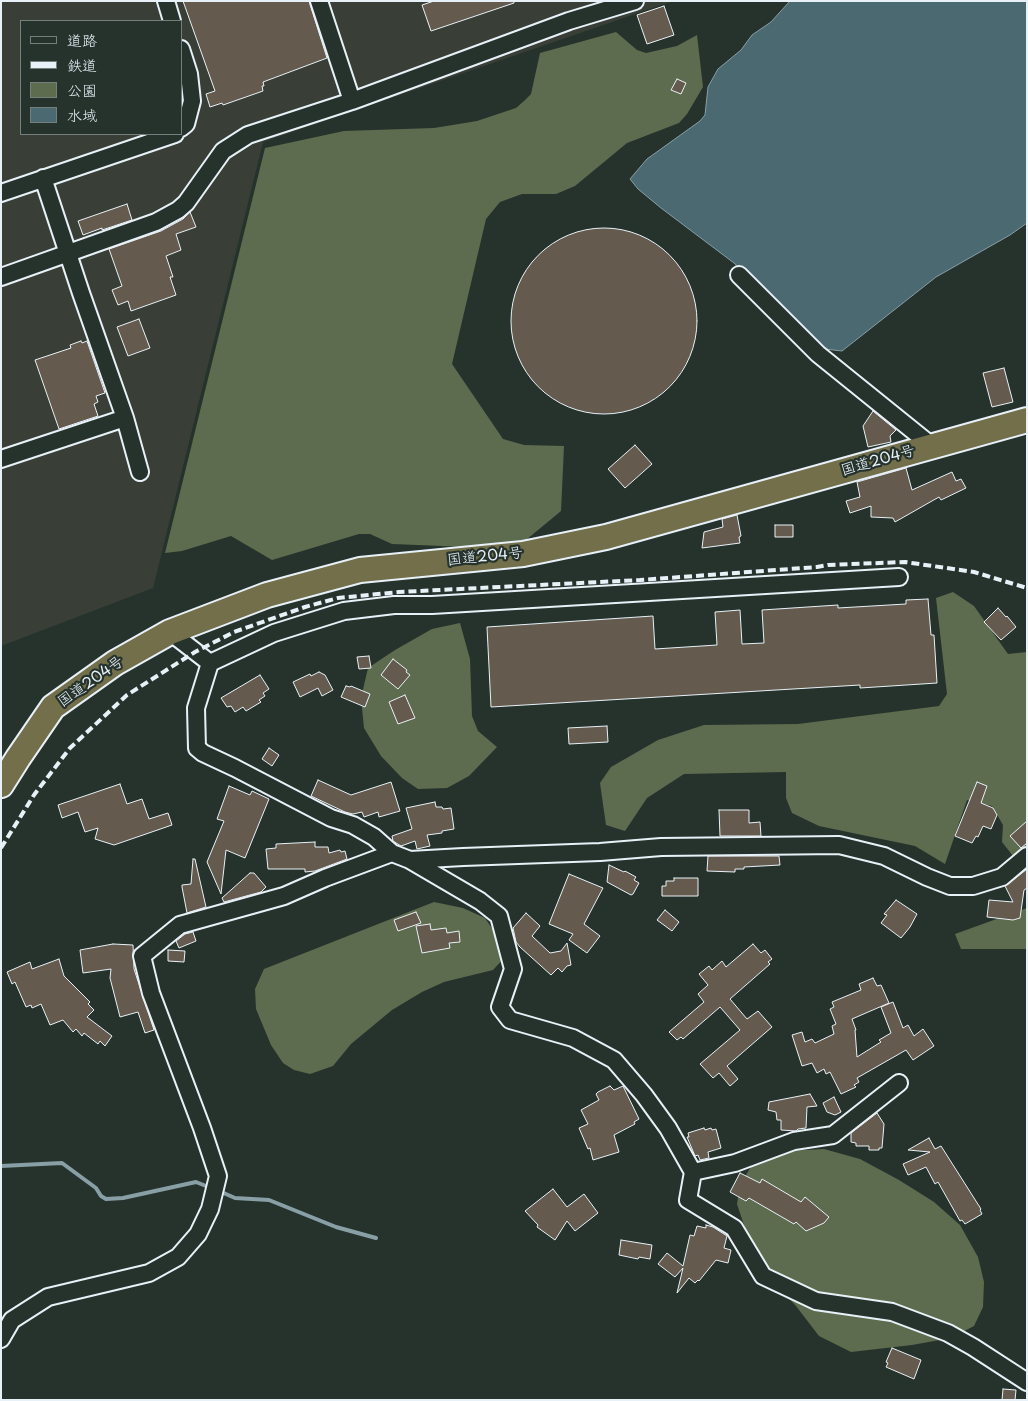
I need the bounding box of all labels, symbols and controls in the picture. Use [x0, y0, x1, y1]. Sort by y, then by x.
legend [20, 20, 182, 135]
text: 道路 [67, 28, 97, 51]
text: 鉄道 [67, 53, 97, 76]
text: 公園 [67, 78, 97, 101]
text: 水域 [67, 103, 97, 126]
street label: 国道204号 [839, 442, 917, 480]
street label: 国道204号 [446, 544, 524, 570]
street label: 国道204号 [55, 653, 127, 711]

